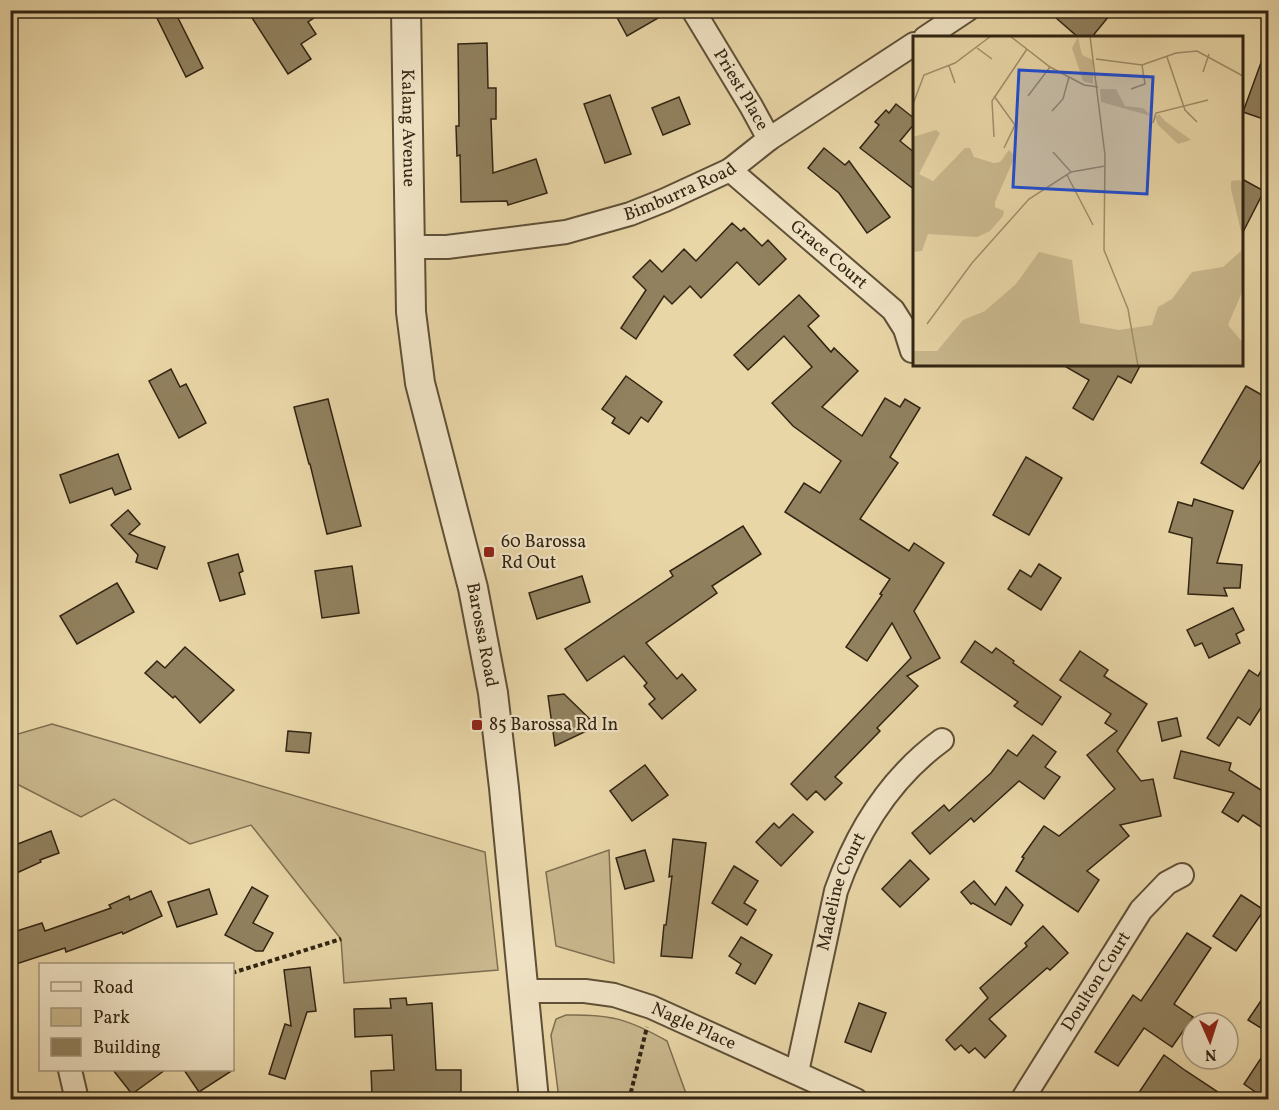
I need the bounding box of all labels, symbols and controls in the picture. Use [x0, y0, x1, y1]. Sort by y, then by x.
inset map [913, 36, 1243, 366]
street label: Priest Place [707, 44, 775, 135]
street label: Kalang Avenue [394, 69, 421, 187]
street label: Bimburra Road [621, 157, 742, 228]
street label: Grace Court [784, 214, 873, 295]
place label: 60 Barossa Rd Out [501, 530, 586, 576]
marker: 60 Barossa Rd Out [482, 545, 496, 559]
street label: Barossa Road [460, 580, 504, 689]
place label: 85 Barossa Rd In [489, 713, 619, 738]
marker: 85 Barossa Rd In [470, 718, 484, 732]
street label: Madeline Court [811, 828, 872, 953]
street label: Doulton Court [1056, 927, 1137, 1036]
legend [39, 963, 234, 1071]
text: Road [93, 976, 134, 1001]
street label: Nagle Place [647, 996, 740, 1056]
text: Park [93, 1006, 130, 1031]
north arrow [1180, 1011, 1240, 1071]
text: Building [93, 1036, 161, 1061]
text: N [1204, 1043, 1217, 1065]

